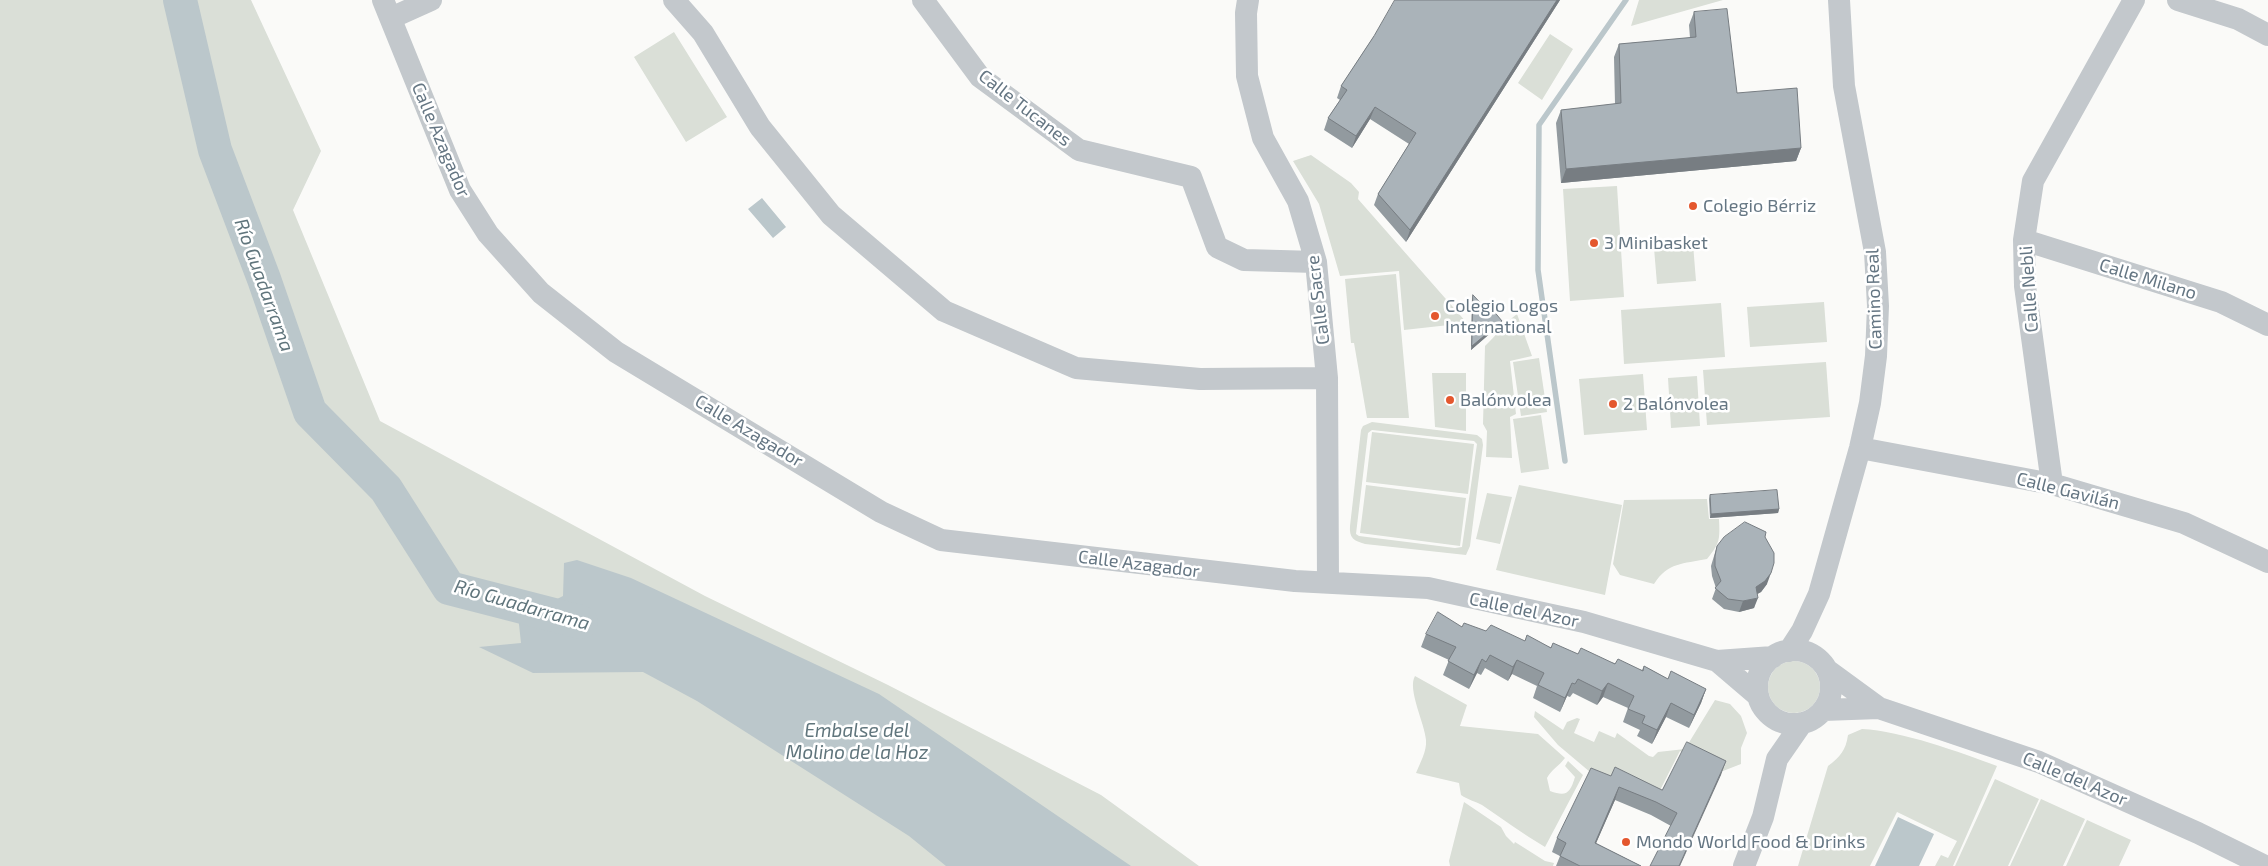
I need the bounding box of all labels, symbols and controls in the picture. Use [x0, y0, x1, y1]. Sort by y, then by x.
street label: Calle Tucanes [974, 65, 1076, 151]
street label: Calle Azagador [407, 79, 475, 201]
place label: Colegio Bérriz [1703, 195, 1816, 217]
marker: Colegio Bérriz [1687, 200, 1699, 212]
water label: Río Guadarrama [229, 215, 299, 355]
place label: 3 Minibasket [1604, 232, 1708, 254]
marker: 3 Minibasket [1588, 237, 1600, 249]
street label: Calle Nebli [2015, 245, 2043, 333]
street label: Camino Real [1861, 248, 1887, 350]
street label: Calle Sacre [1302, 254, 1334, 346]
street label: Calle Milano [2097, 254, 2199, 304]
place label: Colegio Logos International [1445, 295, 1558, 338]
marker: Colegio Logos International [1429, 310, 1441, 322]
place label: Balónvolea [1460, 389, 1552, 411]
street label: Calle Azagador [691, 390, 807, 472]
place label: 2 Balónvolea [1623, 393, 1729, 415]
marker: Balónvolea [1444, 394, 1456, 406]
marker: 2 Balónvolea [1607, 398, 1619, 410]
street label: Calle Gavilán [2014, 468, 2122, 514]
street label: Calle Azagador [1077, 546, 1201, 582]
water label: Río Guadarrama [452, 575, 592, 635]
street label: Calle del Azor [1467, 588, 1581, 632]
water label: Embalse del Molino de la Hoz [786, 720, 928, 764]
street label: Calle del Azor [2019, 747, 2131, 811]
place label: Mondo World Food & Drinks [1636, 831, 1865, 853]
marker: Mondo World Food & Drinks [1620, 836, 1632, 848]

